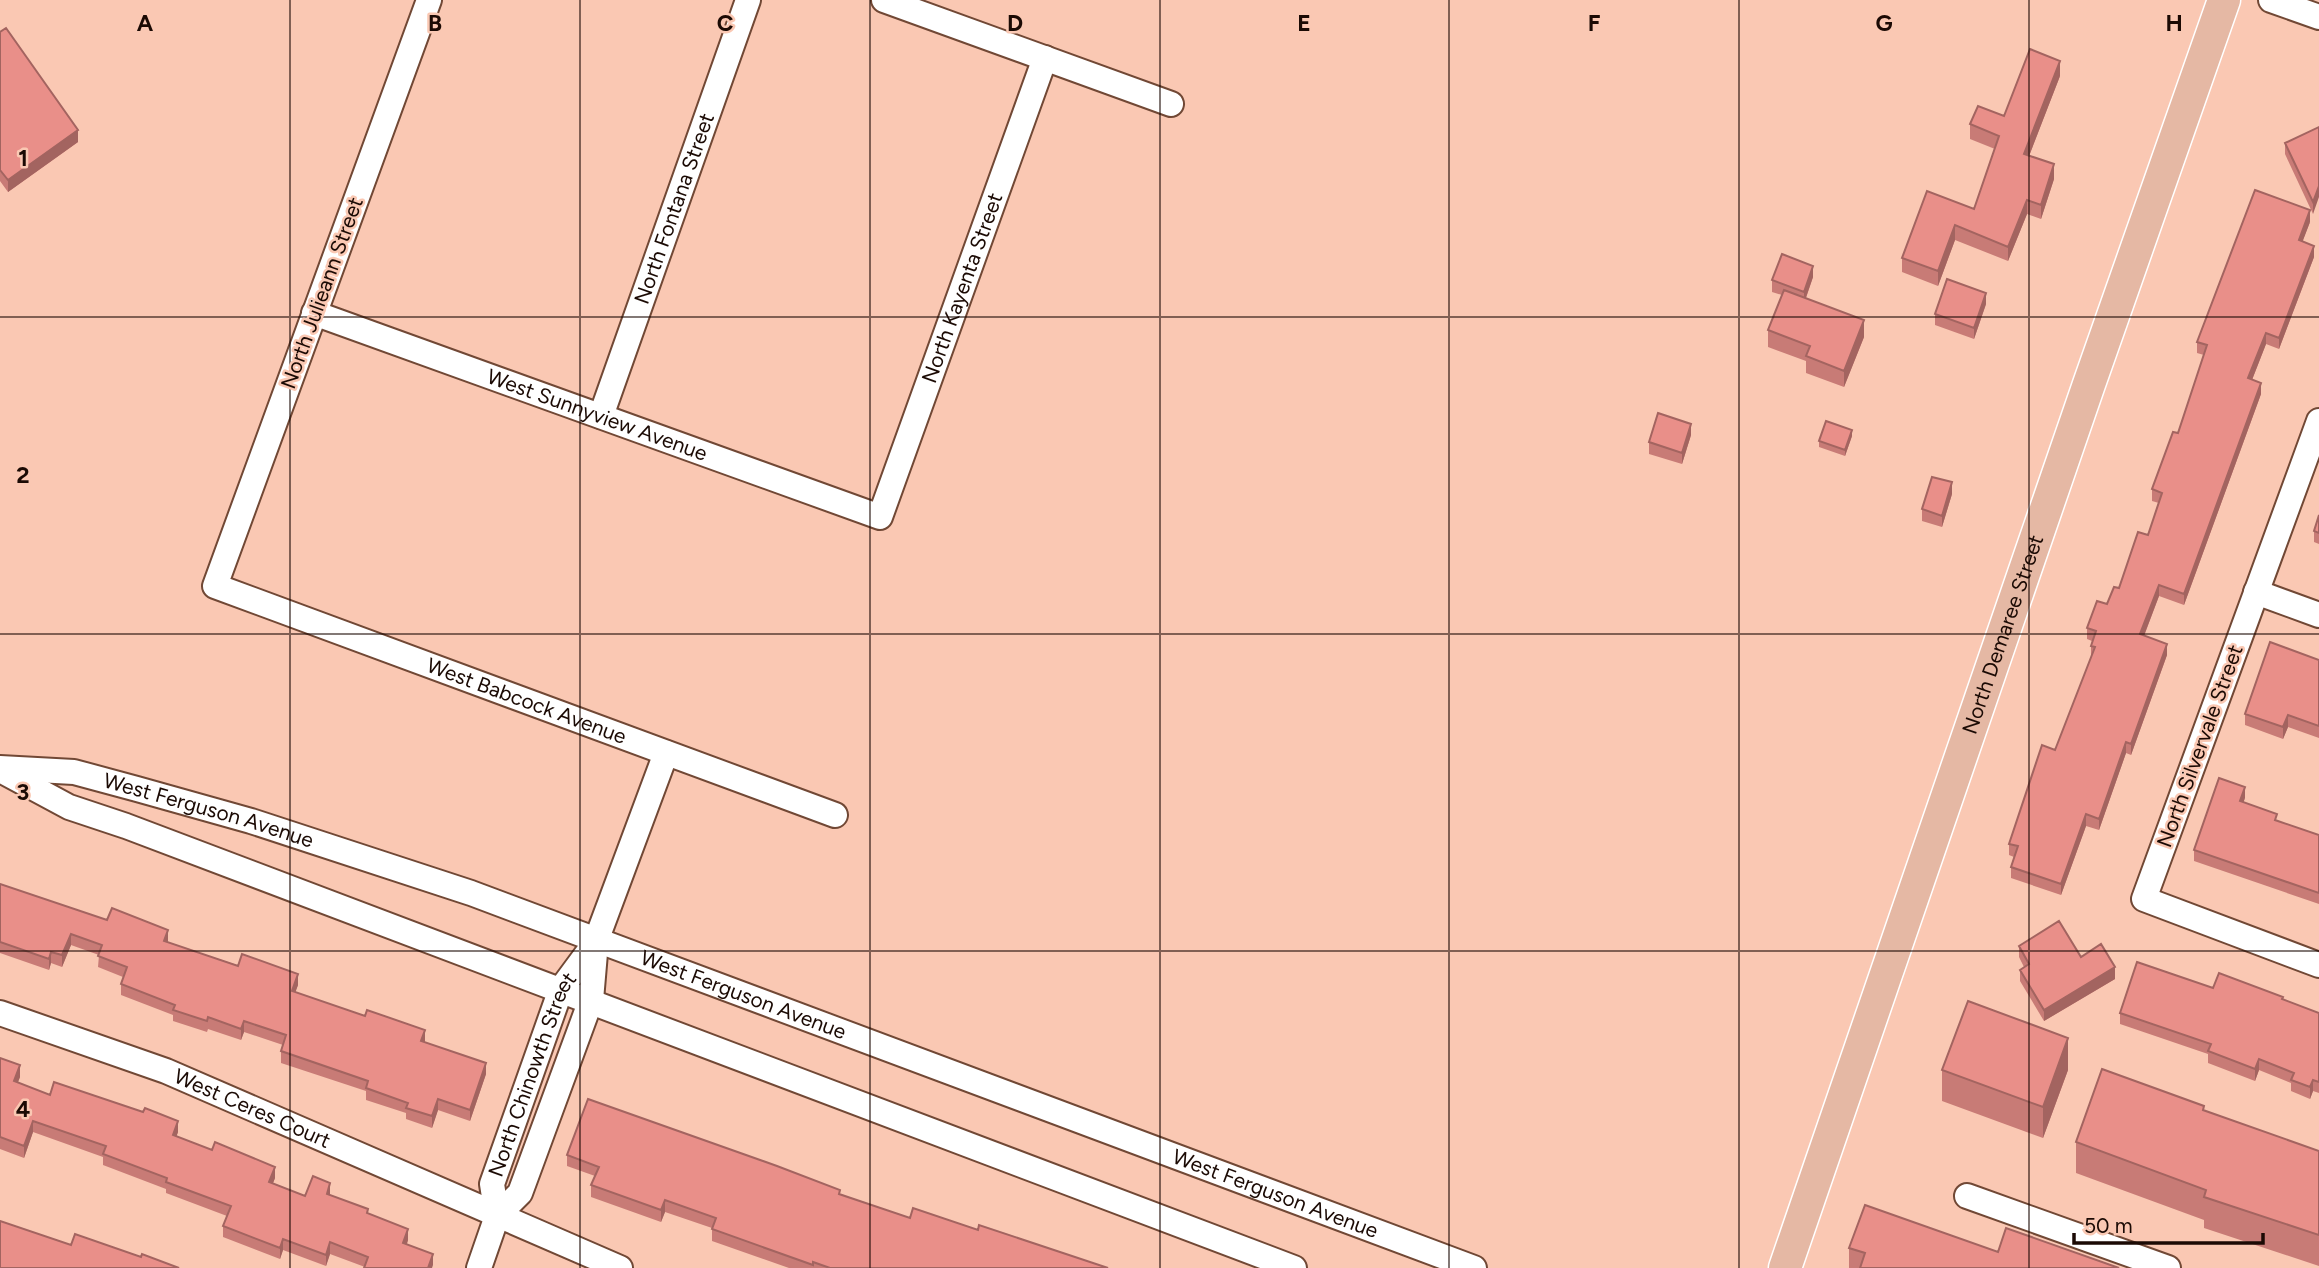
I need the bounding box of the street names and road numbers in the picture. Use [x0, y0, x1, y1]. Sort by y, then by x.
street label: North Fontana Street [629, 110, 719, 307]
street label: North Kayenta Street [916, 189, 1008, 386]
street label: North Julieann Street [275, 194, 368, 392]
street label: West Sunnyview Avenue [484, 363, 711, 466]
street label: North Demaree Street [1957, 531, 2048, 737]
street label: North Silvervale Street [2151, 641, 2248, 850]
street label: West Babcock Avenue [423, 652, 630, 749]
street label: West Ferguson Avenue [101, 768, 317, 853]
street label: West Ferguson Avenue [637, 945, 850, 1044]
street label: North Chinowth Street [483, 967, 581, 1180]
street label: West Ceres Court [171, 1063, 335, 1153]
street label: West Ferguson Avenue [1169, 1143, 1382, 1243]

